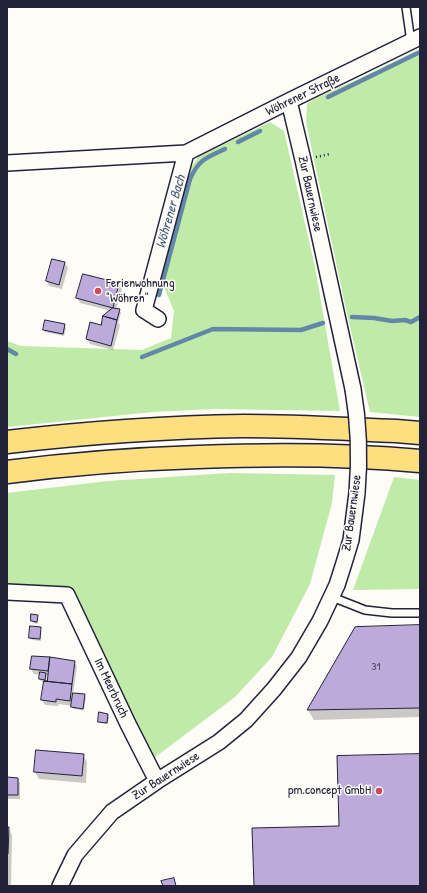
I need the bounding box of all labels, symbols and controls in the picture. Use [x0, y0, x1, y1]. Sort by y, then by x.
street label: Wöhrener Straße [263, 70, 343, 120]
street label: Zur Bauernwiese [294, 155, 326, 233]
water label: Wöhrener Bach [153, 173, 189, 251]
place label: Ferienwohnung "Wöhren" [106, 276, 174, 307]
marker: Ferienwohnung "Wöhren" [93, 286, 103, 296]
street label: Zur Bauernwiese [339, 474, 365, 552]
street label: Im Meerbruch [90, 656, 132, 720]
house number: 31 [372, 660, 380, 674]
street label: Zur Bauernwiese [129, 748, 203, 804]
place label: pm.concept GmbH [288, 783, 371, 799]
marker: pm.concept GmbH [374, 786, 384, 796]

